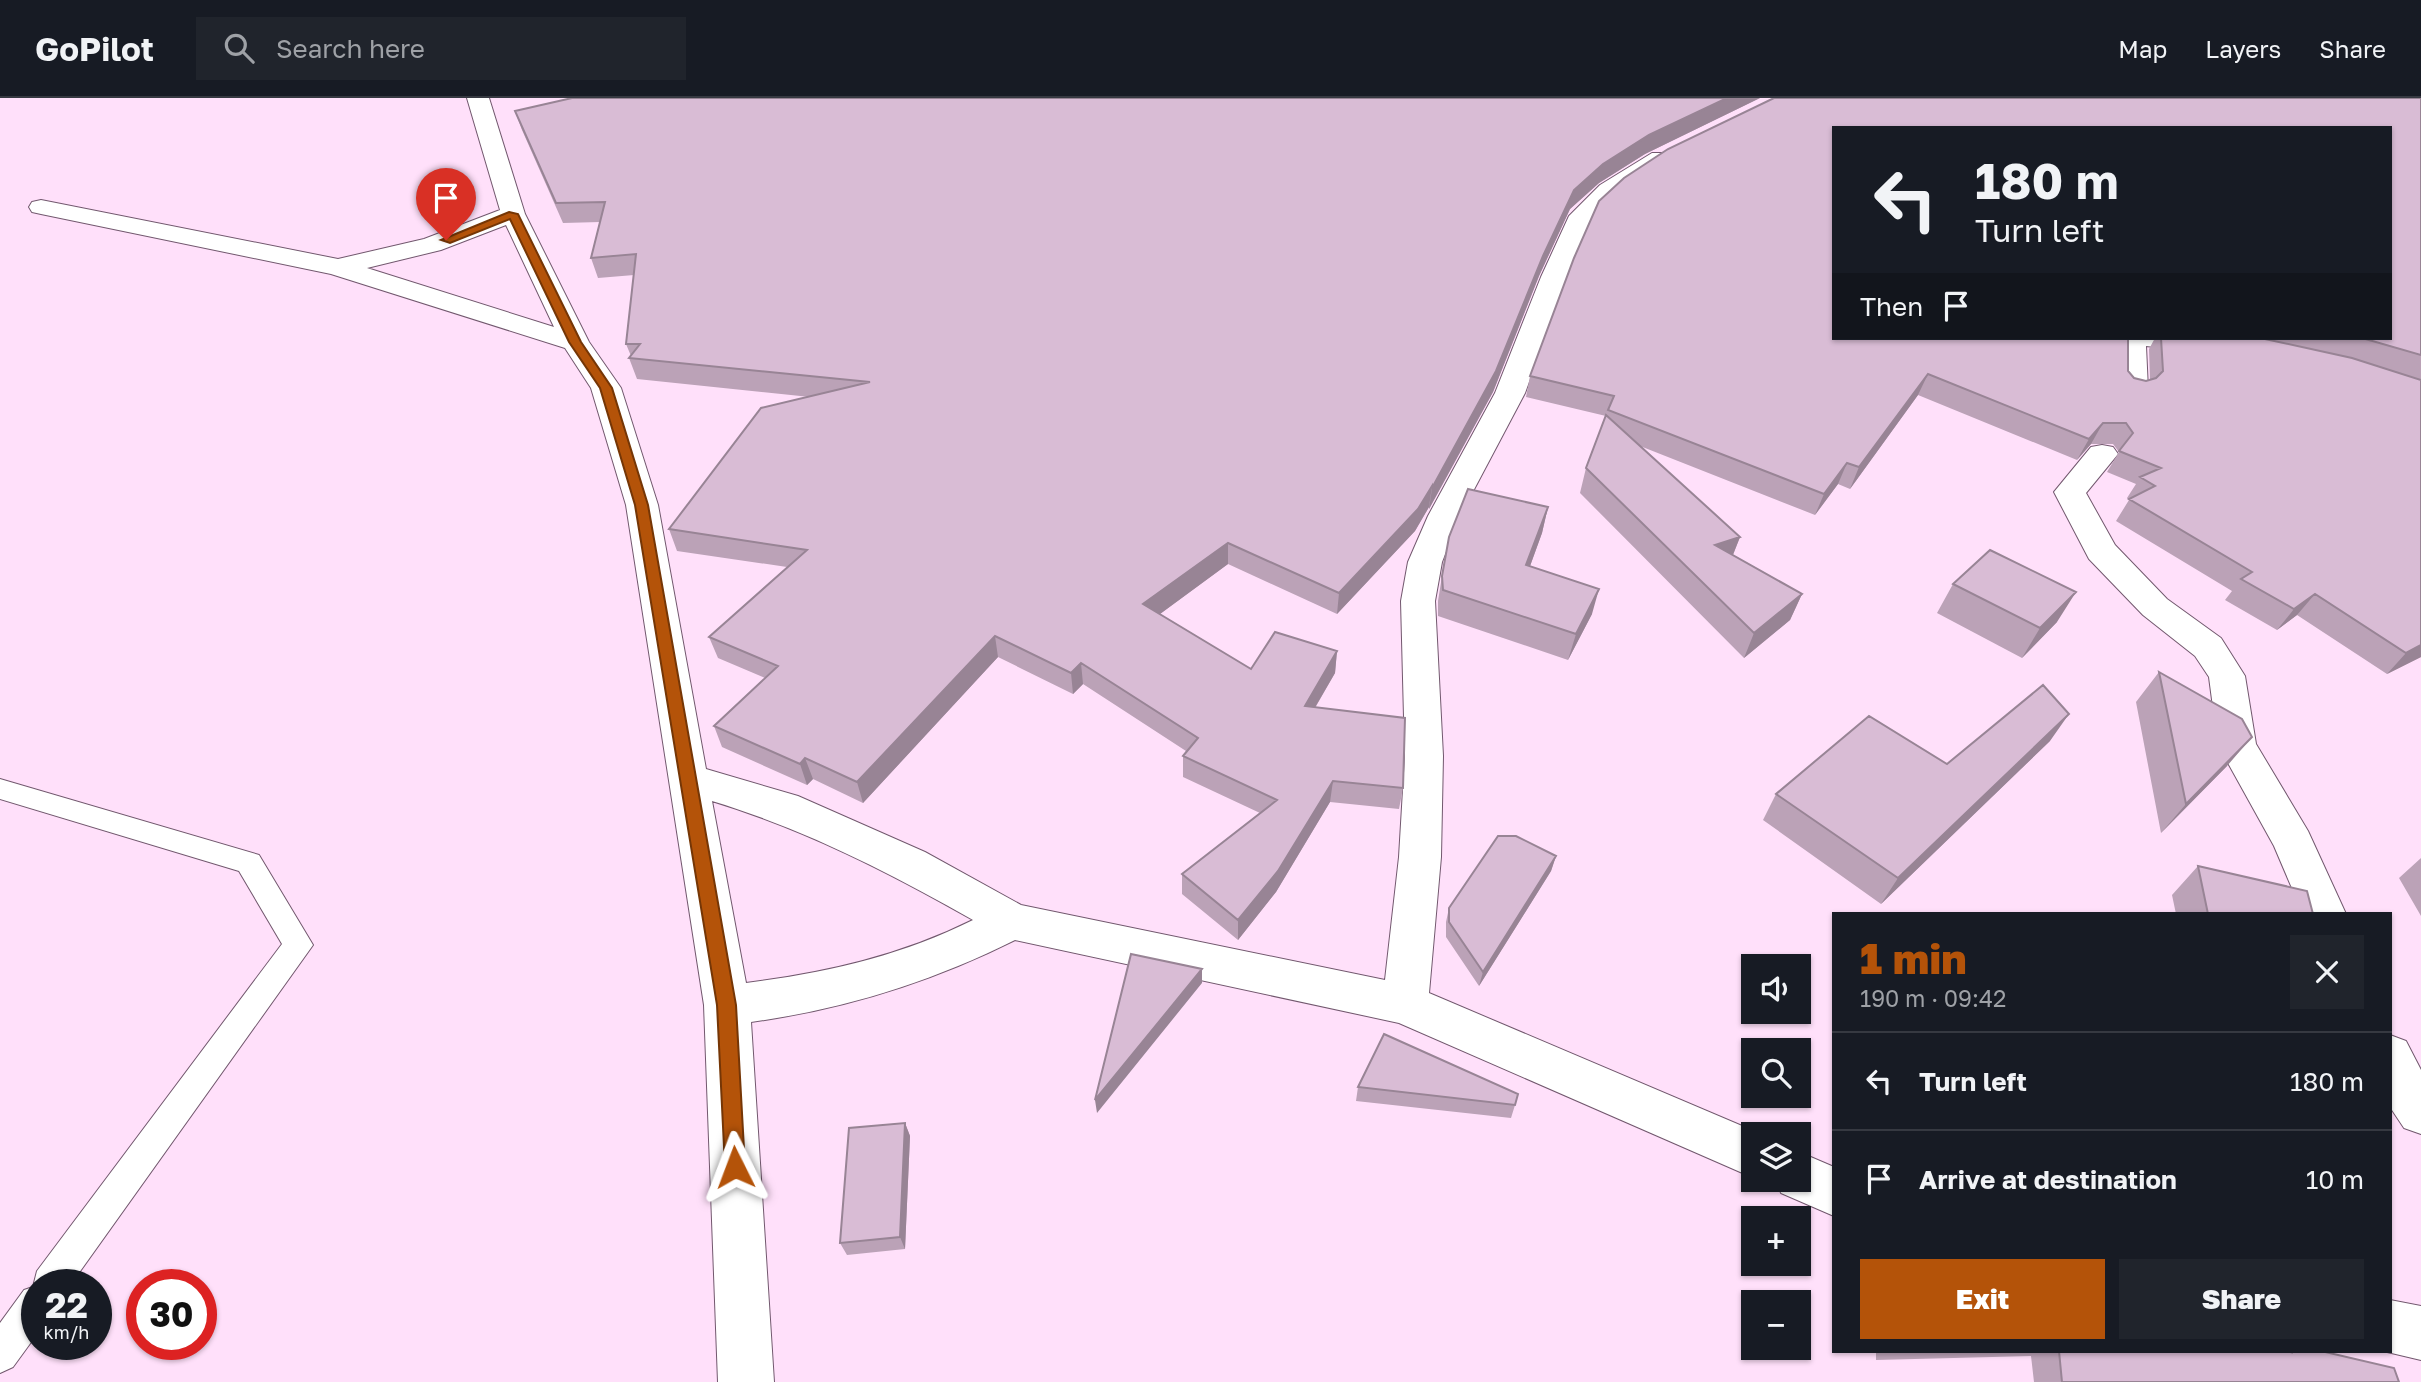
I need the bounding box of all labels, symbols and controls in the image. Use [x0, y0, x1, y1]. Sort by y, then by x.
search box [196, 17, 686, 80]
text: GoPilot [35, 29, 154, 68]
icon: search [220, 29, 258, 67]
text: Search here [276, 33, 425, 64]
text: Map [2118, 34, 2167, 63]
text: Layers [2205, 34, 2281, 63]
text: Share [2319, 34, 2386, 63]
text: 180 m [1975, 151, 2119, 210]
icon: left [1860, 154, 1951, 245]
pin [416, 168, 476, 240]
icon: arrive [427, 179, 465, 217]
text: Turn left [1975, 211, 2104, 249]
icon: arrive [1937, 287, 1975, 325]
text: Then [1860, 291, 1923, 322]
text: 1 min [1860, 933, 1967, 983]
button: close [2290, 935, 2364, 1009]
map controls [1741, 954, 1811, 1360]
button: sound [1741, 954, 1811, 1024]
text: 190 m · 09:42 [1860, 984, 2006, 1012]
button: search [1741, 1038, 1811, 1108]
icon: left [1860, 1062, 1898, 1100]
text: Turn left [1919, 1066, 2027, 1097]
text: 180 m [2290, 1066, 2364, 1097]
button: layers [1741, 1122, 1811, 1192]
position arrow [698, 1130, 772, 1204]
icon: arrive [1860, 1160, 1898, 1198]
text: Arrive at destination [1919, 1164, 2177, 1195]
text: 10 m [2306, 1164, 2364, 1195]
button: + [1741, 1206, 1811, 1276]
button: Exit [1860, 1259, 2105, 1339]
button: Share [2119, 1259, 2364, 1339]
speed limit sign: 30 [126, 1269, 217, 1360]
text: 22 [45, 1284, 88, 1326]
button: − [1741, 1290, 1811, 1360]
text: km/h [44, 1321, 89, 1343]

